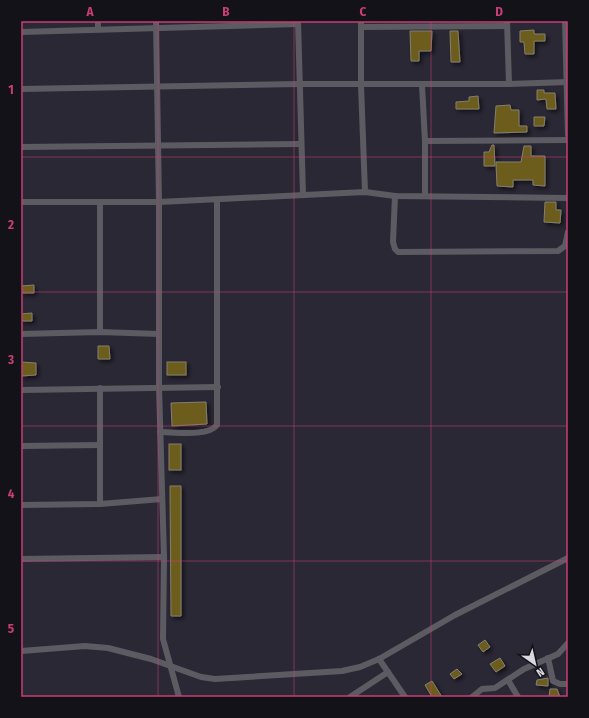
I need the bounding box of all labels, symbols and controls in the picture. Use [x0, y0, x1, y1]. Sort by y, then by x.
text: A [85, 4, 94, 19]
text: B [222, 4, 230, 19]
text: C [360, 4, 367, 19]
text: D [495, 4, 503, 19]
text: 1 [8, 82, 14, 97]
text: 2 [7, 217, 14, 232]
text: 3 [7, 352, 14, 367]
text: 4 [8, 486, 15, 501]
text: 5 [8, 621, 14, 636]
north arrow [515, 644, 555, 684]
text: N [534, 665, 547, 679]

